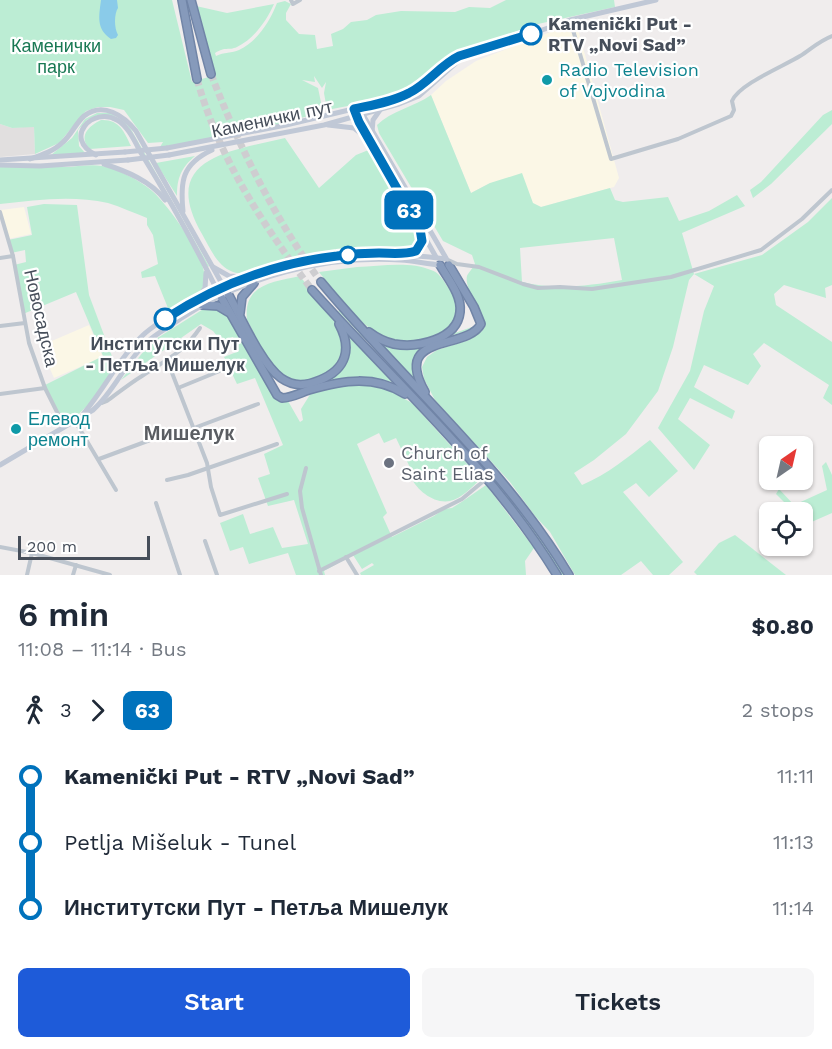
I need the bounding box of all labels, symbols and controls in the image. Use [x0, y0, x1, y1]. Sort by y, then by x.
place label: Kamenički Put - RTV „Novi Sad” [548, 13, 692, 55]
marker: Kamenički Put - RTV „Novi Sad” [520, 23, 542, 45]
park label: Каменички парк [11, 35, 101, 77]
place label: Radio Television of Vojvodina [559, 59, 699, 101]
marker: Radio Television of Vojvodina [540, 73, 554, 87]
street label: Каменички пут [209, 95, 334, 142]
line badge: 63 [382, 190, 436, 230]
text: 63 [396, 198, 422, 223]
unlabelled marker [339, 246, 357, 264]
street label: Новосадска [20, 267, 63, 370]
marker: Институтски Пут - Петља Мишелук [154, 308, 176, 330]
place label: Институтски Пут - Петља Мишелук [85, 333, 246, 375]
place label: Елевод ремонт [28, 408, 90, 450]
district label: Мишелук [144, 421, 235, 445]
marker: Елевод ремонт [9, 422, 23, 436]
north arrow [759, 436, 813, 490]
map controls [759, 436, 813, 556]
place label: Church of Saint Elias [401, 442, 493, 484]
marker: Church of Saint Elias [382, 456, 396, 470]
button: locate [759, 502, 813, 556]
scale bar [18, 533, 150, 560]
text: 200 m [27, 537, 77, 556]
text: 6 min [18, 595, 109, 634]
text: $0.80 [752, 614, 814, 639]
text: 11:08 – 11:14 · Bus [18, 637, 186, 661]
icon: walk [18, 694, 51, 727]
icon: forward [81, 694, 114, 727]
text: 3 [60, 698, 72, 722]
text: 63 [135, 698, 160, 723]
text: 2 stops [742, 698, 814, 722]
text: Kamenički Put - RTV „Novi Sad” [64, 764, 415, 789]
text: 11:11 [777, 764, 814, 788]
text: Petlja Mišeluk - Tunel [64, 830, 296, 855]
text: 11:13 [773, 830, 814, 854]
text: Институтски Пут - Петља Мишелук [64, 895, 448, 920]
text: 11:14 [772, 896, 814, 920]
button: Start [18, 968, 410, 1037]
button: Tickets [422, 968, 814, 1037]

